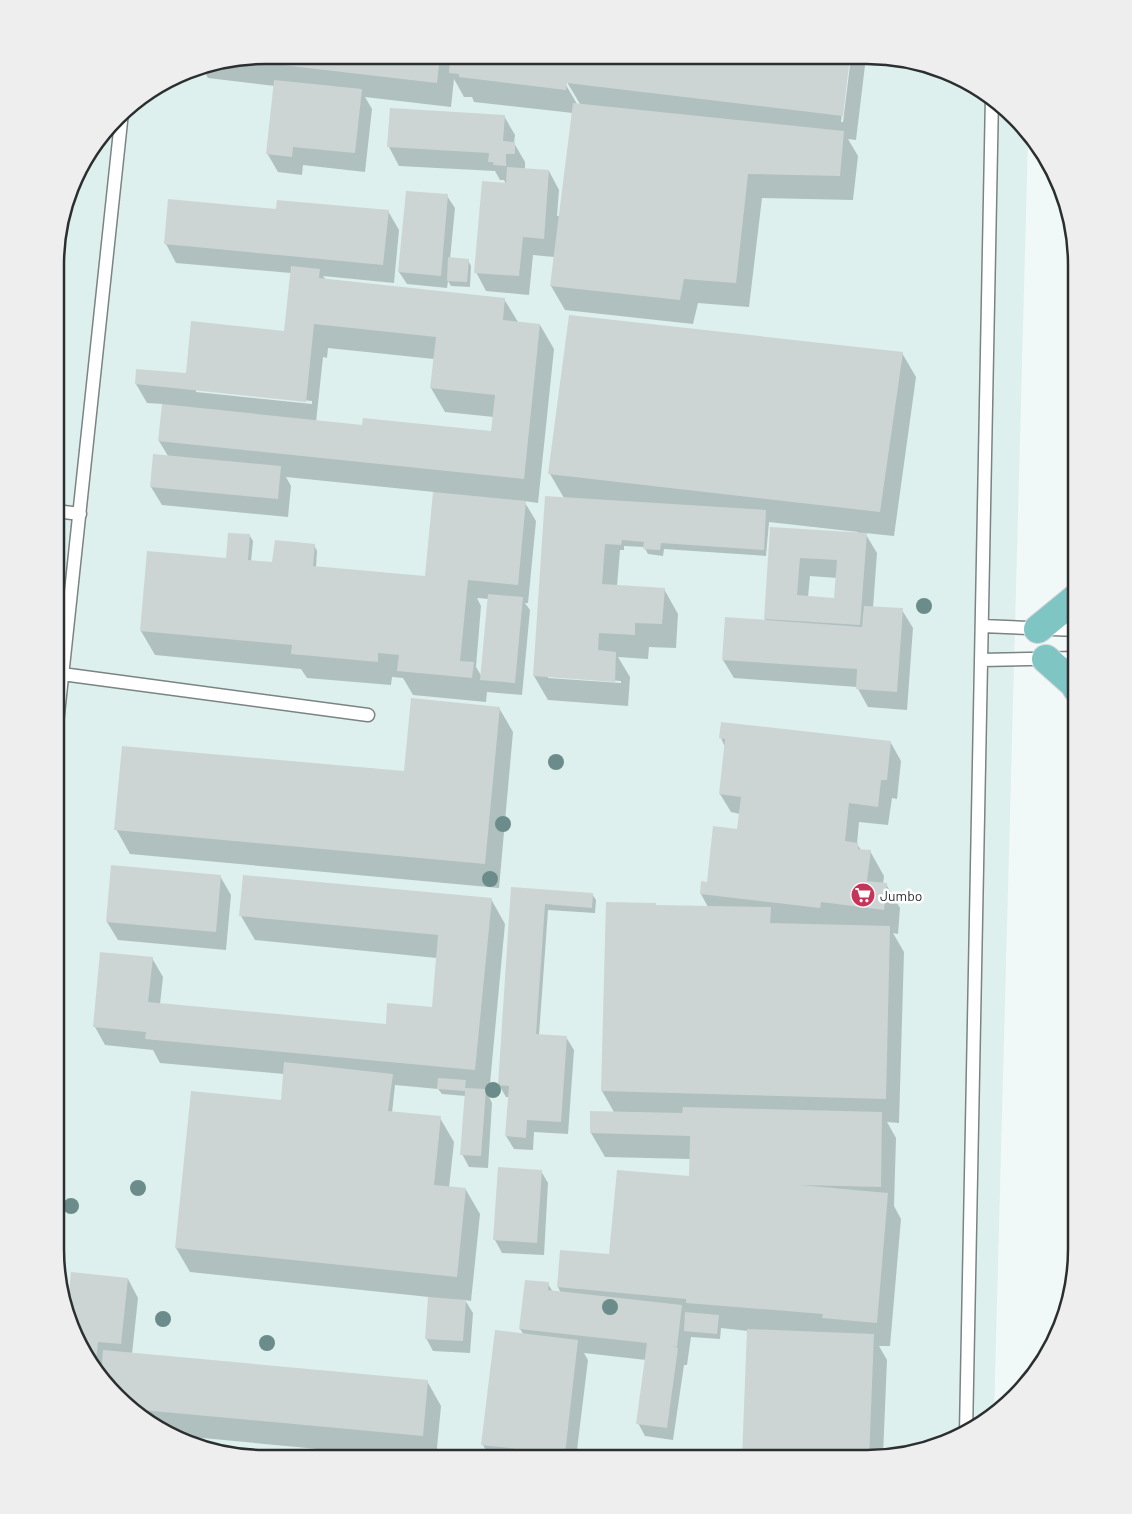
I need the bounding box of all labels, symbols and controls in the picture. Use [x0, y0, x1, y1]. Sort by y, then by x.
supermarket icon: Jumbo [850, 882, 876, 908]
place label: Jumbo [880, 887, 922, 904]

